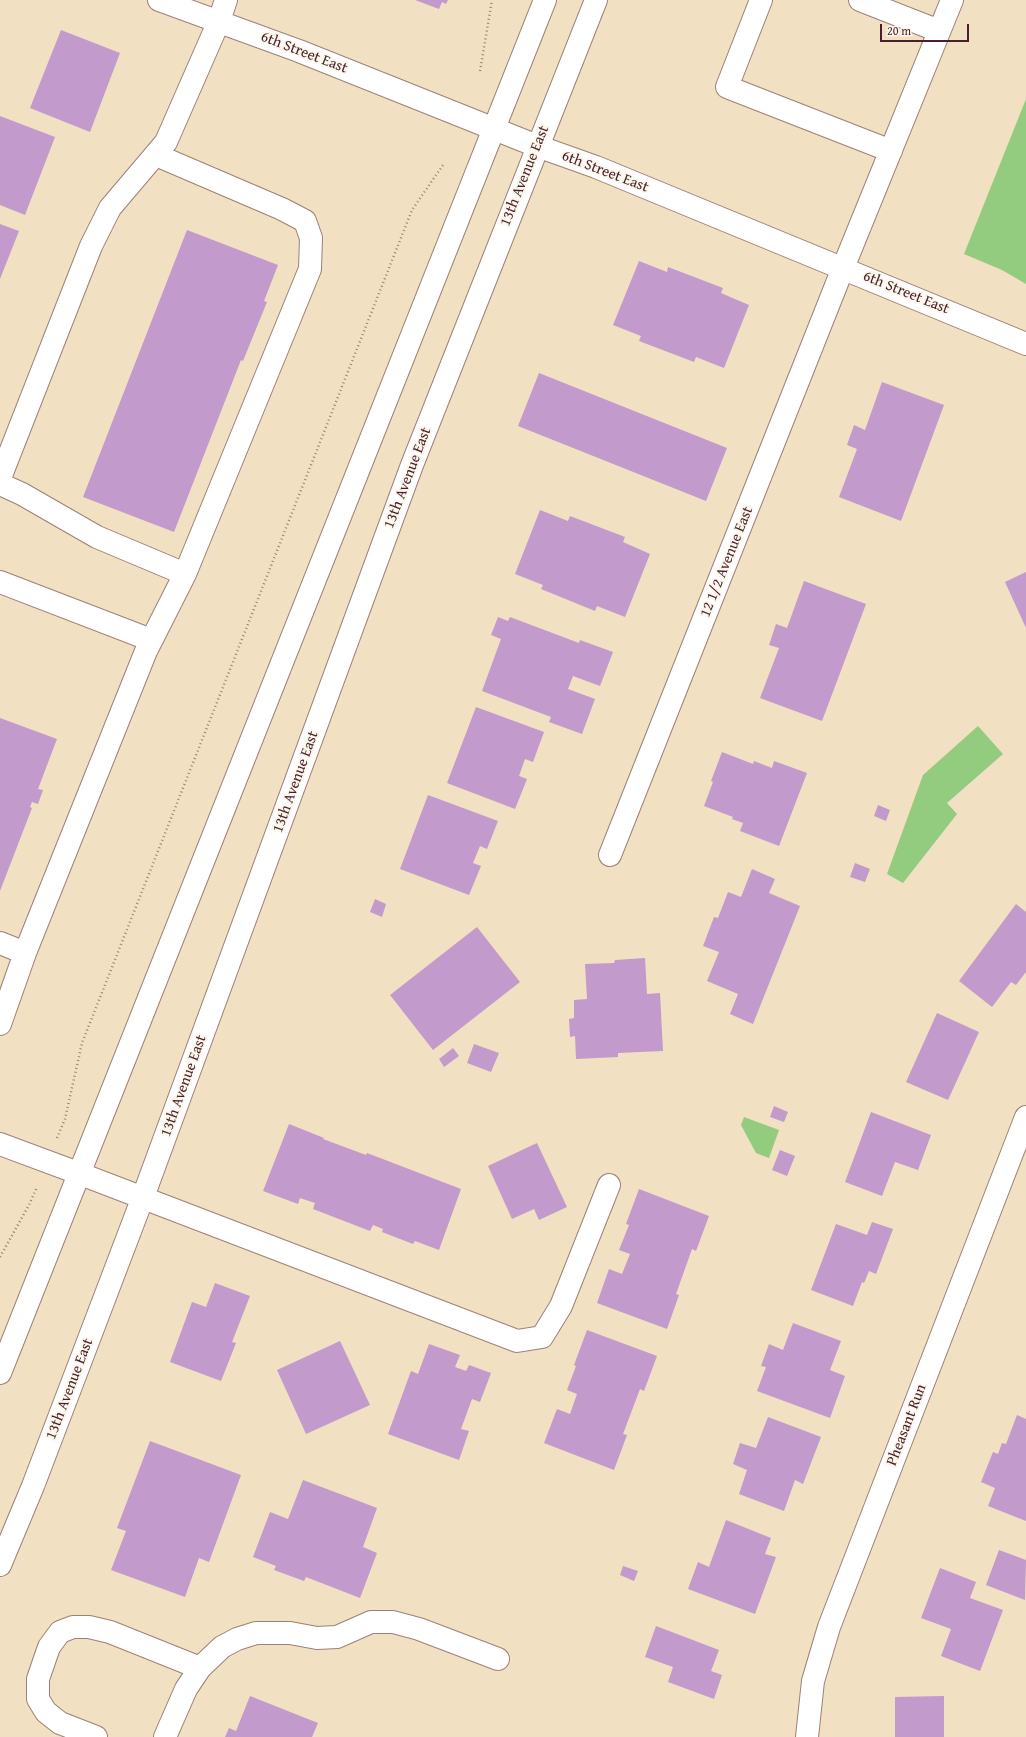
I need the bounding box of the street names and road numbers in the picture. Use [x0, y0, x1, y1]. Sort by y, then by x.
street label: 6th Street East [258, 28, 350, 78]
street label: 13th Avenue East [497, 123, 553, 229]
street label: 6th Street East [559, 147, 651, 197]
street label: 6th Street East [860, 268, 952, 318]
street label: 13th Avenue East [380, 425, 436, 531]
street label: 12 1/2 Avenue East [697, 504, 757, 620]
street label: 13th Avenue East [269, 729, 323, 835]
street label: 13th Avenue East [157, 1033, 211, 1139]
street label: 13th Avenue East [42, 1336, 98, 1442]
street label: Pheasant Run [883, 1382, 931, 1468]

